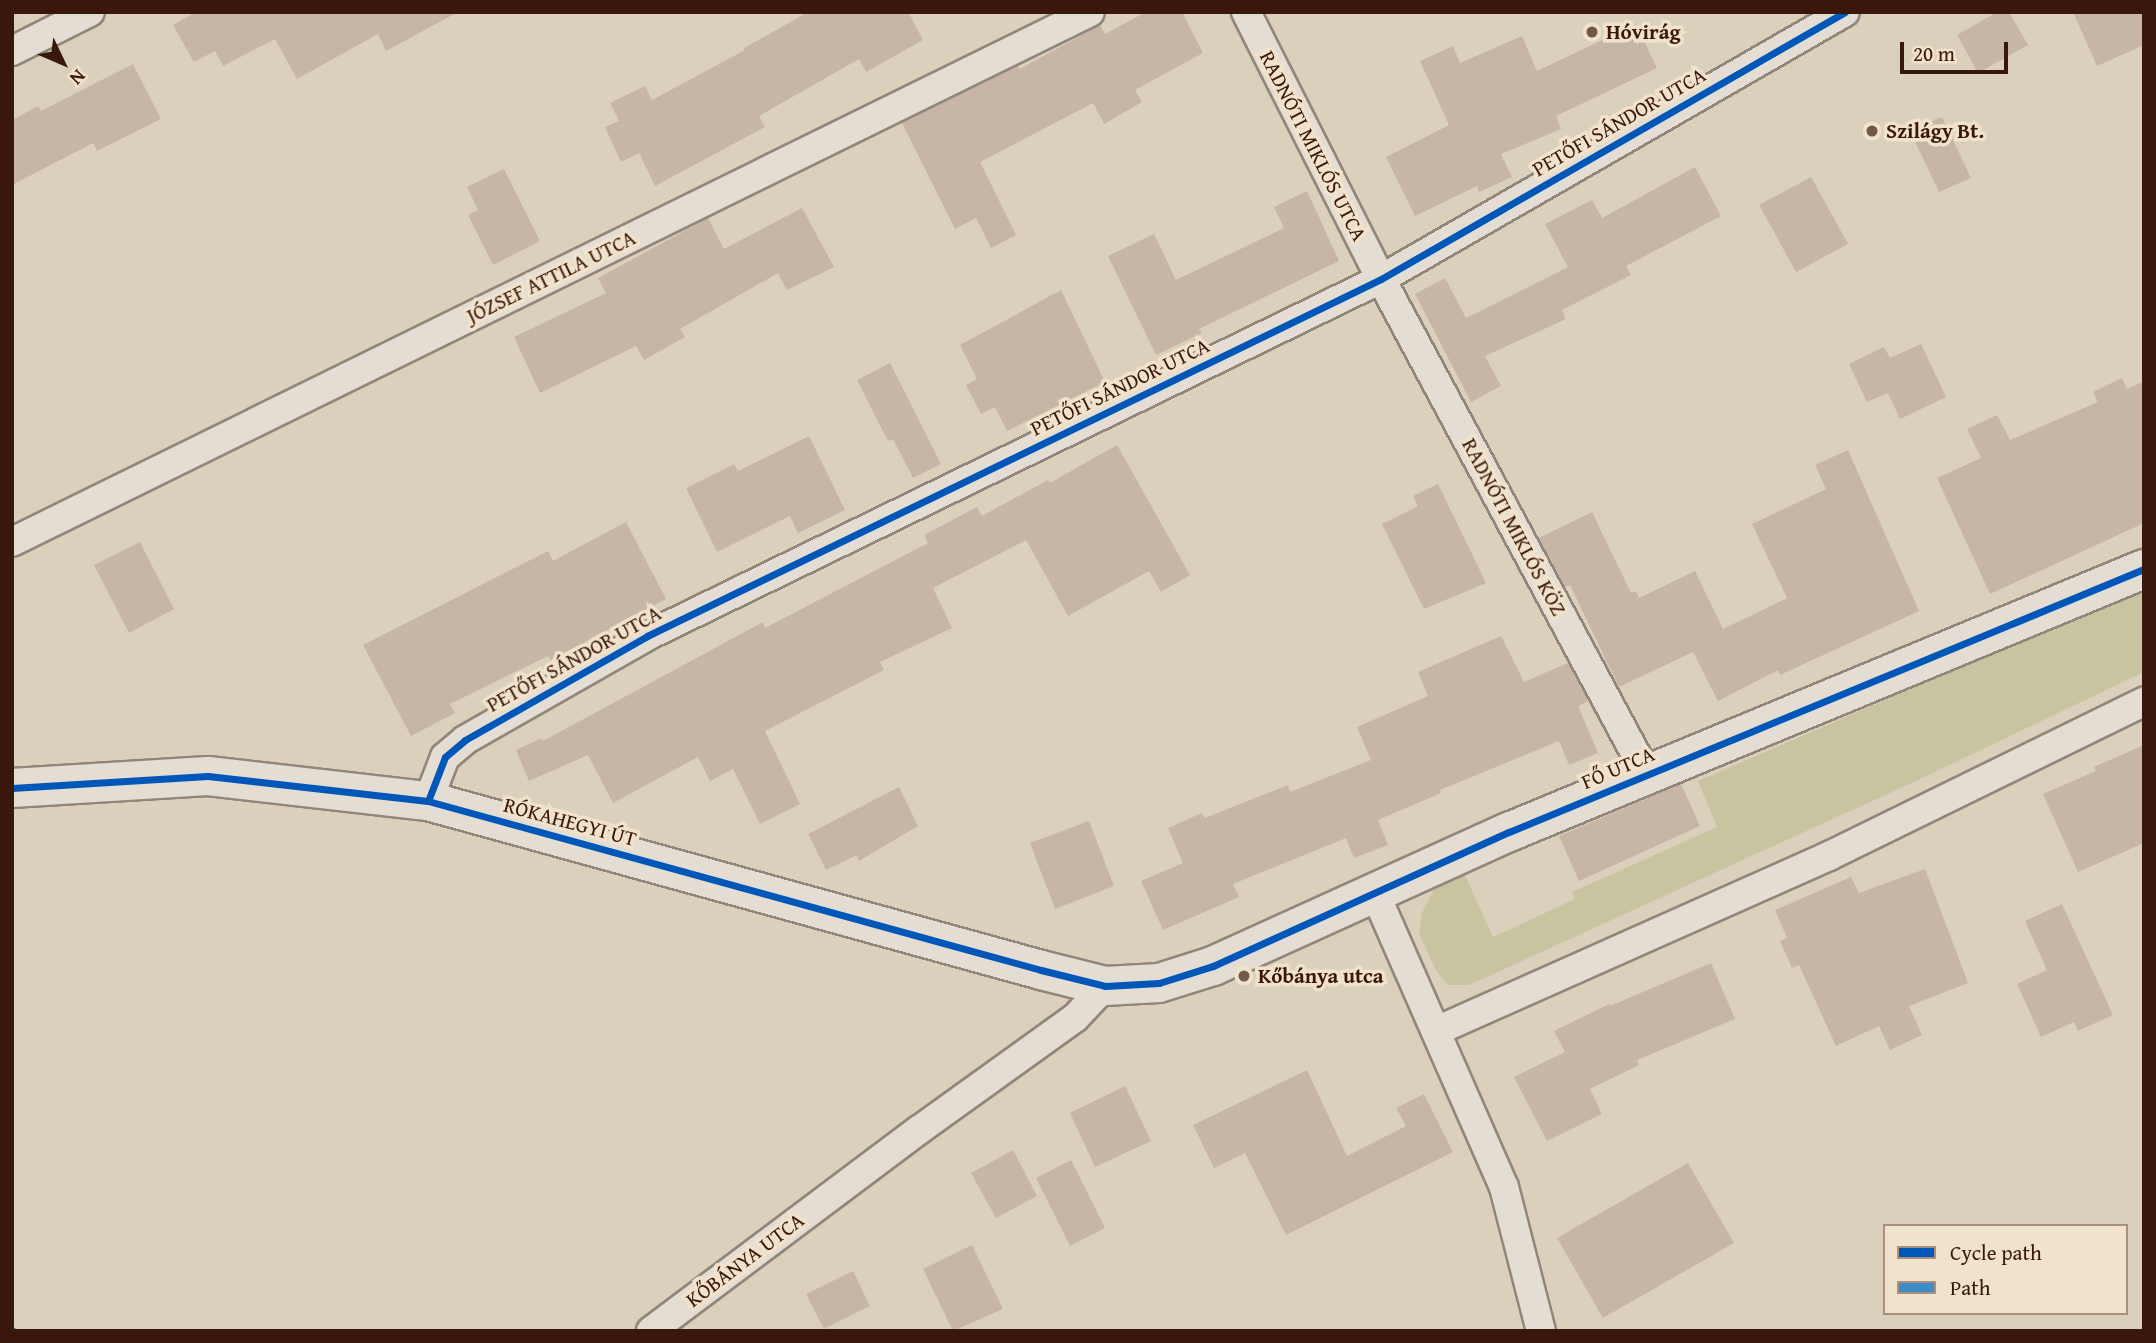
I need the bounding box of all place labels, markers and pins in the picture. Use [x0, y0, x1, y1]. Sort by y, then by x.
place label: Hóvirág [1606, 19, 1680, 45]
marker: Hóvirág [1584, 24, 1600, 40]
place label: Szilágy Bt. [1886, 118, 1984, 144]
marker: Szilágy Bt. [1864, 123, 1880, 139]
place label: Kőbánya utca [1258, 963, 1383, 989]
marker: Kőbánya utca [1236, 968, 1252, 984]

